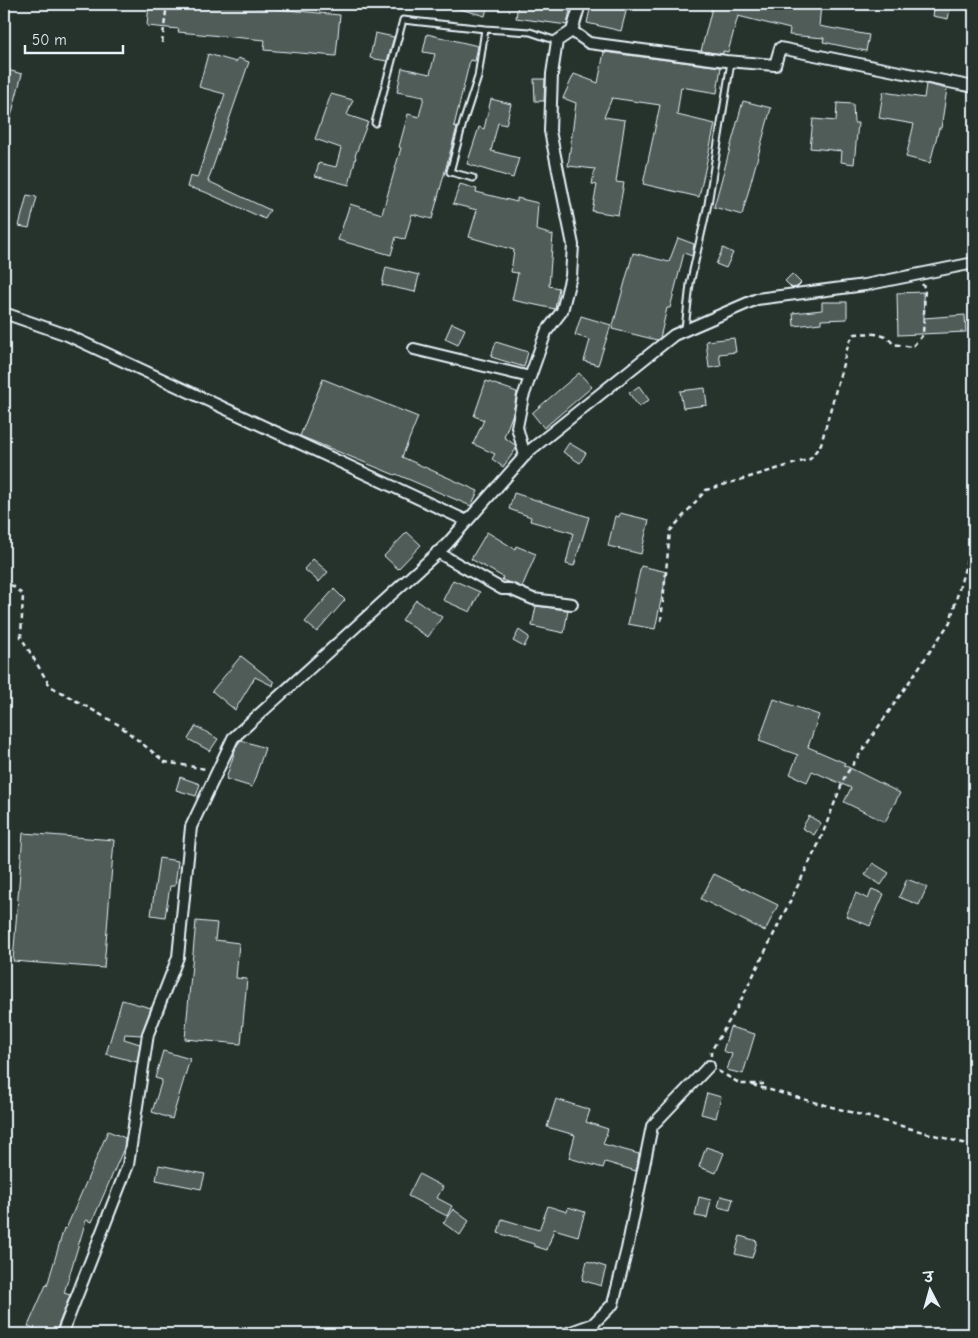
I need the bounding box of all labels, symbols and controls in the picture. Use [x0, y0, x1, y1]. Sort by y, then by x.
scale bar [25, 22, 122, 54]
text: 50 m [32, 31, 67, 49]
north arrow [906, 1266, 956, 1316]
text: उ [921, 1268, 936, 1287]

